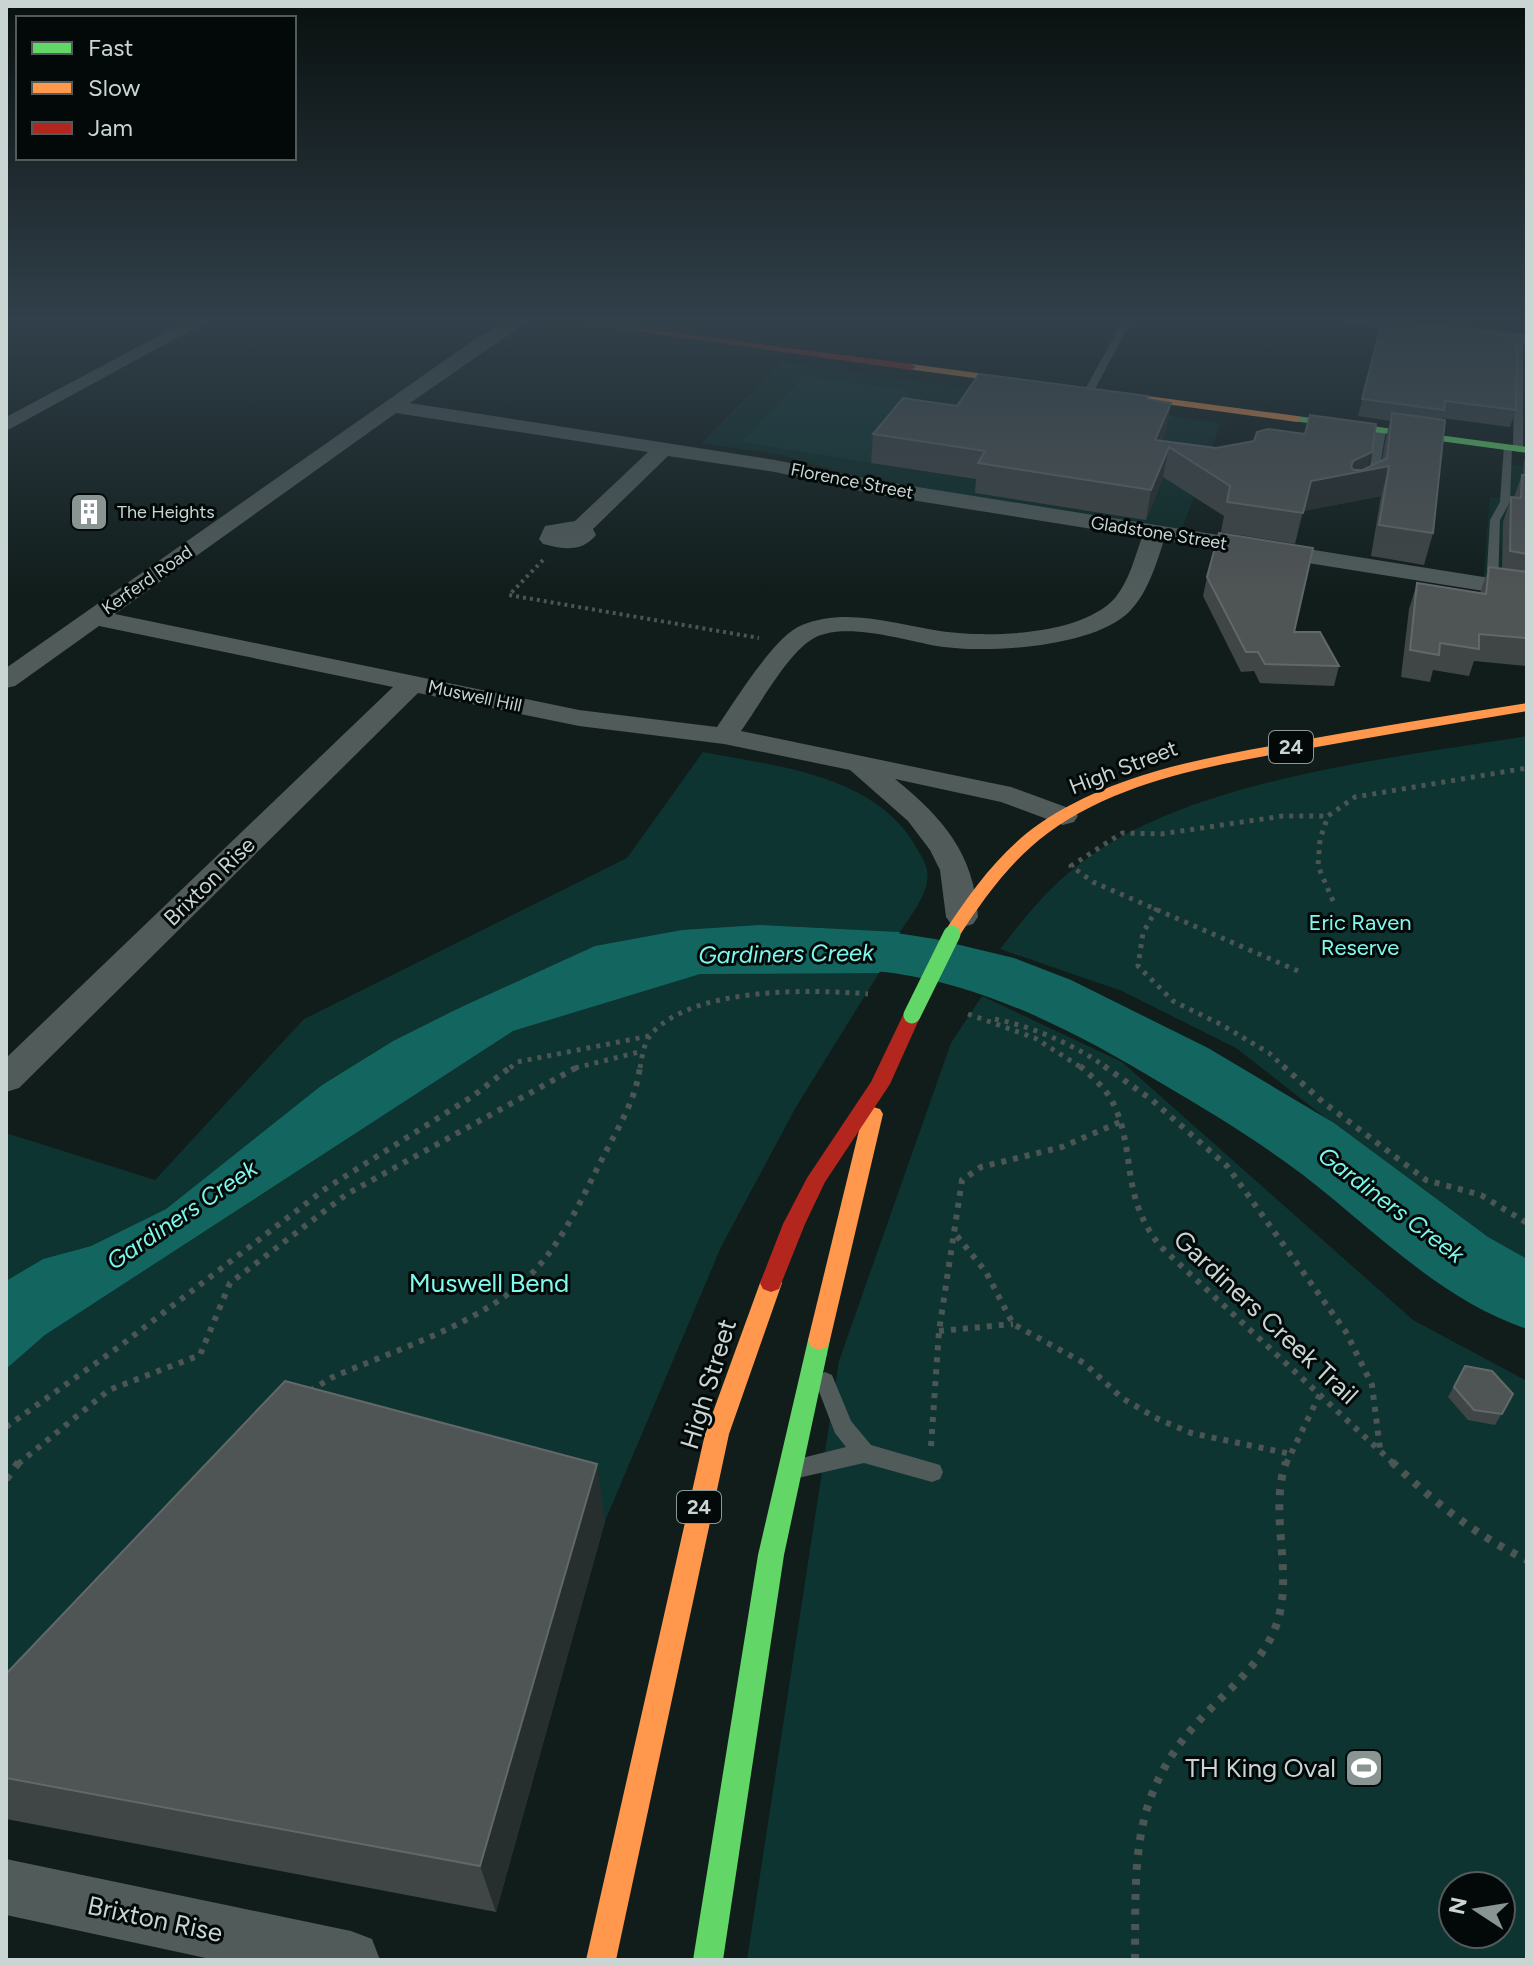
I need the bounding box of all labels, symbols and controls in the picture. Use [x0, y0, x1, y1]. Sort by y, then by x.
legend [16, 16, 296, 160]
text: Fast [88, 33, 133, 62]
text: Slow [88, 73, 141, 102]
text: Jam [88, 113, 133, 142]
street label: Florence Street [789, 458, 915, 504]
building icon: The Heights [68, 491, 110, 533]
place label: The Heights [117, 501, 215, 523]
street label: Gladstone Street [1089, 511, 1229, 555]
street label: Kerferd Road [97, 541, 197, 619]
street label: Muswell Hill [426, 675, 524, 717]
road number: 24 [1269, 731, 1313, 763]
street label: High Street [1065, 734, 1181, 800]
street label: Brixton Rise [158, 831, 261, 931]
park label: Eric Raven Reserve [1308, 909, 1412, 961]
water label: Gardiners Creek [698, 937, 875, 970]
water label: Gardiners Creek [1313, 1140, 1471, 1270]
water label: Gardiners Creek [101, 1153, 264, 1276]
street label: Gardiners Creek Trail [1167, 1223, 1365, 1411]
park label: Muswell Bend [409, 1267, 569, 1299]
street label: High Street [673, 1315, 743, 1453]
road number: 24 [677, 1491, 721, 1523]
sports icon: TH King Oval [1343, 1747, 1385, 1789]
place label: TH King Oval [1185, 1752, 1336, 1784]
north arrow [1437, 1870, 1517, 1950]
street label: Brixton Rise [84, 1889, 226, 1949]
text: N [1443, 1895, 1473, 1917]

